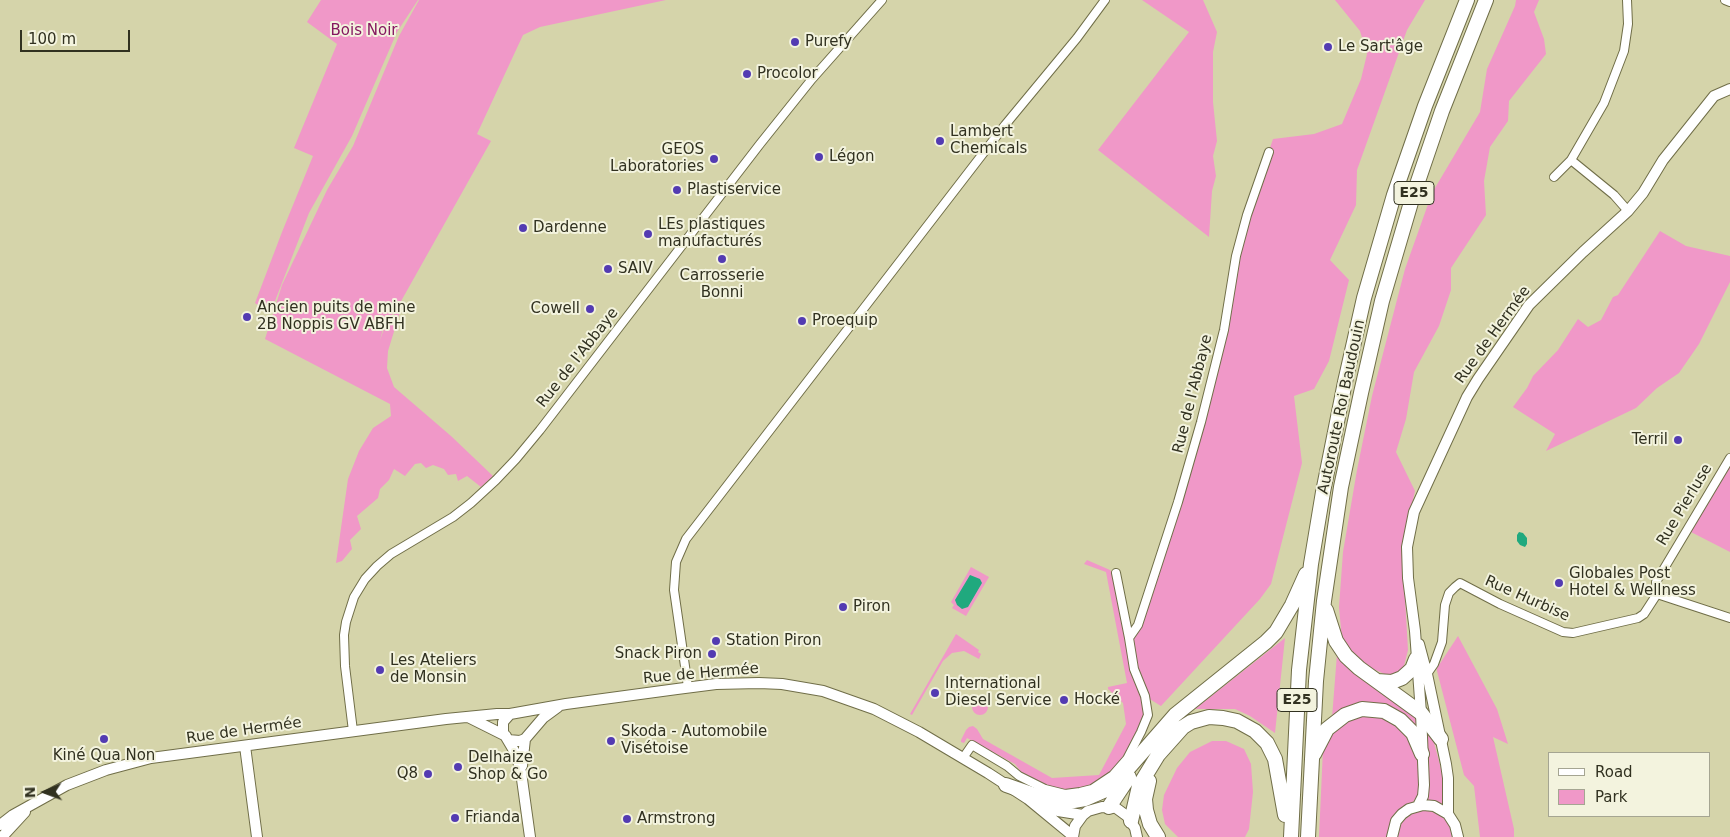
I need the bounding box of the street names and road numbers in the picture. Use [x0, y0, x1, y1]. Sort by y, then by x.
road number: E25 [1394, 182, 1434, 204]
street label: Rue de Hermée [1452, 283, 1534, 387]
street label: Rue de l'Abbaye [533, 305, 623, 411]
street label: Autoroute Roi Baudouin [1315, 318, 1369, 496]
street label: Rue de l'Abbaye [1170, 333, 1216, 455]
street label: Rue Pierluse [1654, 461, 1716, 549]
street label: Rue Hurbise [1482, 572, 1572, 626]
street label: Rue de Hermée [642, 660, 760, 688]
road number: E25 [1277, 688, 1317, 712]
street label: Rue de Hermée [185, 714, 303, 748]

